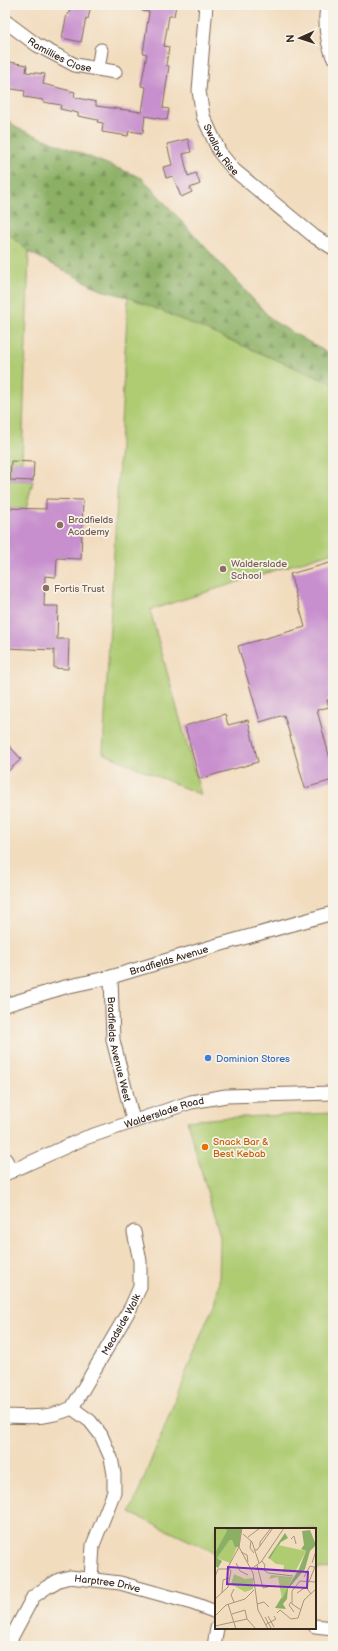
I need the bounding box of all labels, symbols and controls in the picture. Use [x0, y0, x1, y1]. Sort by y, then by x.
north arrow [280, 18, 320, 58]
text: N [284, 34, 297, 43]
street label: Ramillies Close [25, 35, 93, 75]
street label: Swallow Rise [201, 122, 241, 178]
place label: Bradfields Academy [68, 514, 113, 538]
marker: Bradfields Academy [55, 520, 65, 530]
place label: Walderslade School [231, 558, 287, 582]
marker: Walderslade School [218, 564, 228, 574]
marker: Fortis Trust [41, 583, 51, 593]
place label: Fortis Trust [54, 583, 105, 595]
street label: Bradfields Avenue [128, 943, 210, 978]
street label: Bradfields Avenue West [105, 997, 133, 1103]
marker: Dominion Stores [203, 1053, 213, 1063]
place label: Dominion Stores [216, 1053, 290, 1065]
street label: Walderslade Road [123, 1095, 205, 1131]
place label: Snack Bar & Best Kebab [213, 1136, 269, 1160]
marker: Snack Bar & Best Kebab [200, 1142, 210, 1152]
street label: Meadside Walk [99, 1292, 143, 1358]
inset map [215, 1528, 316, 1629]
street label: Harptree Drive [74, 1573, 142, 1595]

